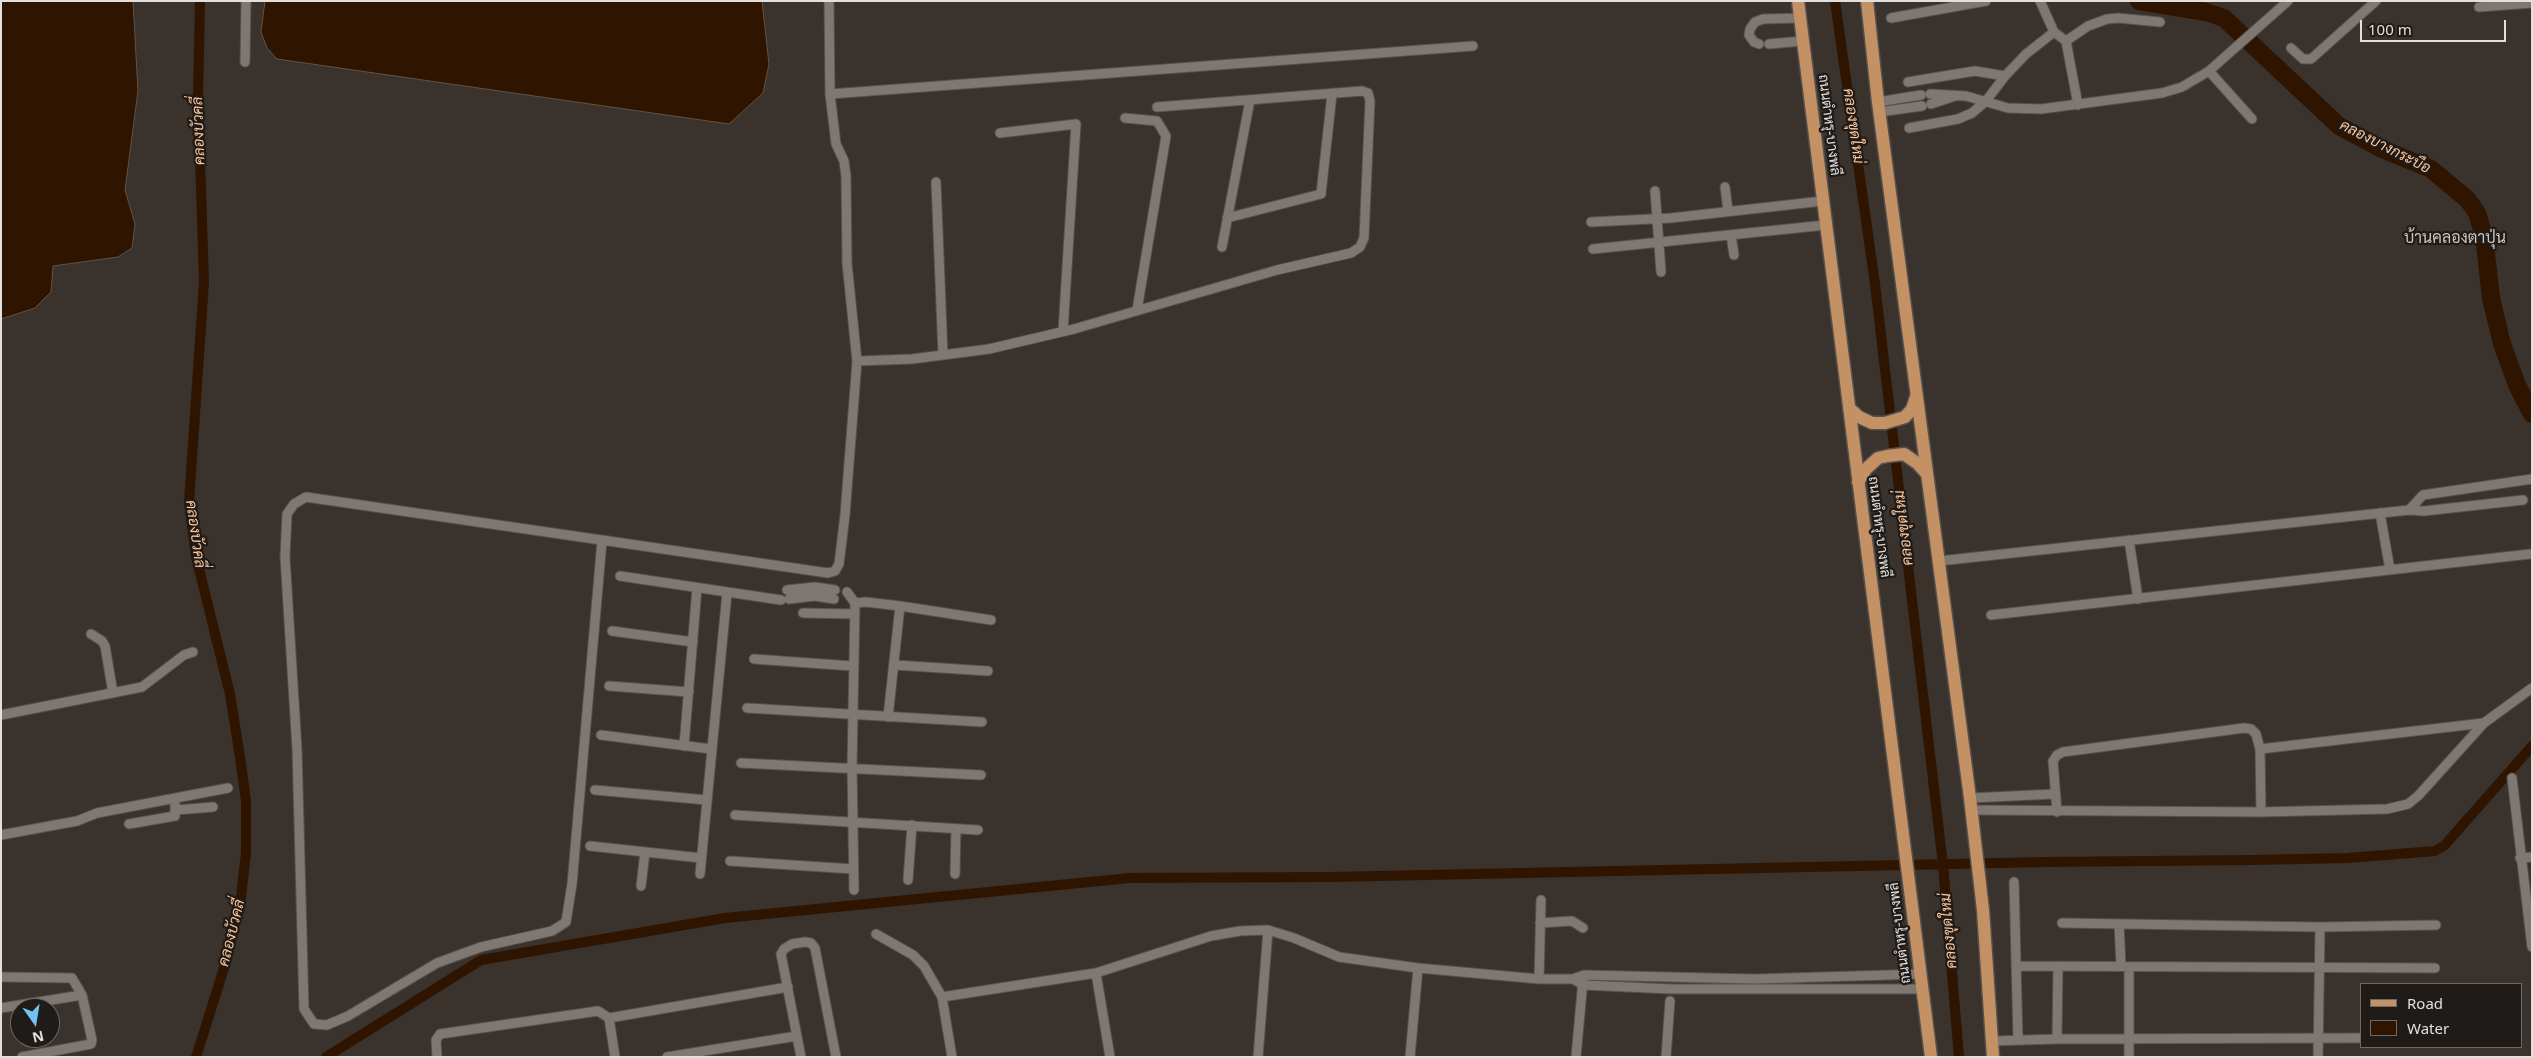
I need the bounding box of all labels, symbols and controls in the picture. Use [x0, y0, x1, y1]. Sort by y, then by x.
scale bar [2363, 10, 2509, 42]
text: 100 m [2368, 19, 2412, 39]
street label: ถนนตำหรุ-บางพลี [1814, 73, 1844, 177]
water label: คลองขุดใหม่ [1839, 87, 1867, 165]
water label: คลองบัวคลี่ [189, 96, 209, 166]
water label: คลองบางกระบือ [2337, 116, 2433, 178]
district label: บ้านคลองตาปุ่น [2404, 228, 2506, 248]
street label: ถนนตำหรุ-บางพลี [1864, 475, 1894, 579]
water label: คลองขุดใหม่ [1890, 489, 1918, 567]
water label: คลองบัวคลี่ [181, 499, 209, 569]
street label: ถนนตำหรุ-บางพลี [1885, 881, 1915, 985]
water label: คลองขุดใหม่ [1937, 892, 1961, 970]
water label: คลองบัวคลี่ [215, 898, 249, 968]
legend [2360, 983, 2523, 1048]
text: Road [2407, 993, 2443, 1013]
north arrow [10, 998, 60, 1048]
text: Water [2407, 1018, 2449, 1038]
text: N [31, 1027, 46, 1048]

